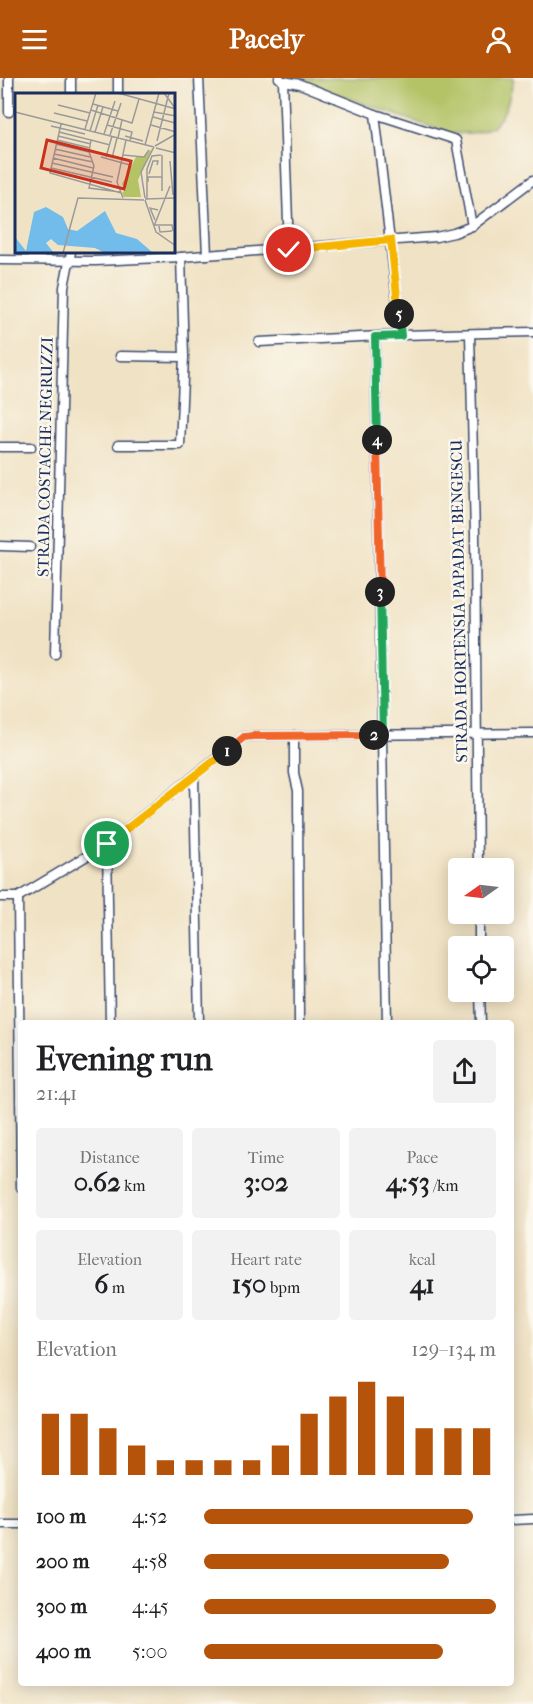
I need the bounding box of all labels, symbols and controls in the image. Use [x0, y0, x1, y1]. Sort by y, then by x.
icon: menu [18, 23, 51, 56]
text: Pacely [229, 23, 304, 55]
icon: person [482, 23, 515, 56]
inset map [15, 93, 176, 254]
pin [263, 224, 314, 275]
icon: check [272, 233, 305, 266]
pin: 5 [384, 299, 414, 329]
text: 5 [396, 304, 402, 323]
street label: STRADA COSTACHE NEGRUZZI [33, 337, 57, 577]
pin: 4 [362, 425, 392, 455]
text: 4 [372, 430, 382, 449]
street label: STRADA HORTENSIA PAPADAT BENGESCU [447, 439, 471, 763]
pin: 3 [365, 577, 395, 607]
text: 3 [377, 582, 383, 601]
pin: 2 [359, 720, 389, 750]
text: 2 [370, 725, 378, 744]
pin: 1 [212, 736, 242, 766]
text: 1 [224, 741, 230, 760]
pin [81, 818, 132, 869]
icon: arrive [90, 827, 123, 860]
north arrow [448, 858, 514, 924]
map controls [448, 858, 514, 1002]
button: locate [448, 936, 514, 1002]
text: Evening run [36, 1040, 213, 1079]
button: share [433, 1040, 496, 1103]
text: 21:41 [36, 1082, 77, 1105]
text: Distance [80, 1148, 140, 1167]
text: Time [248, 1148, 284, 1167]
text: Pace [406, 1148, 438, 1167]
text: 0.62 [74, 1167, 121, 1198]
text: 3:02 [244, 1167, 288, 1198]
text: 4:53 [386, 1167, 430, 1198]
text: km [121, 1176, 146, 1195]
text: /km [430, 1176, 459, 1195]
text: Elevation [77, 1250, 142, 1269]
text: Heart rate [230, 1250, 302, 1269]
text: kcal [409, 1250, 436, 1269]
text: 6 [94, 1269, 108, 1300]
text: 150 [232, 1269, 266, 1300]
text: 41 [410, 1269, 435, 1300]
text: m [108, 1278, 125, 1297]
text: bpm [266, 1278, 300, 1297]
text: Elevation [36, 1338, 117, 1361]
text: 129–134 m [411, 1338, 496, 1361]
text: 100 m [36, 1505, 86, 1528]
text: 4:52 [132, 1505, 168, 1528]
text: 200 m [36, 1550, 89, 1573]
text: 4:58 [132, 1550, 167, 1573]
text: 300 m [36, 1595, 87, 1618]
text: 4:45 [132, 1595, 169, 1618]
text: 400 m [36, 1640, 91, 1663]
text: 5:00 [132, 1640, 168, 1663]

